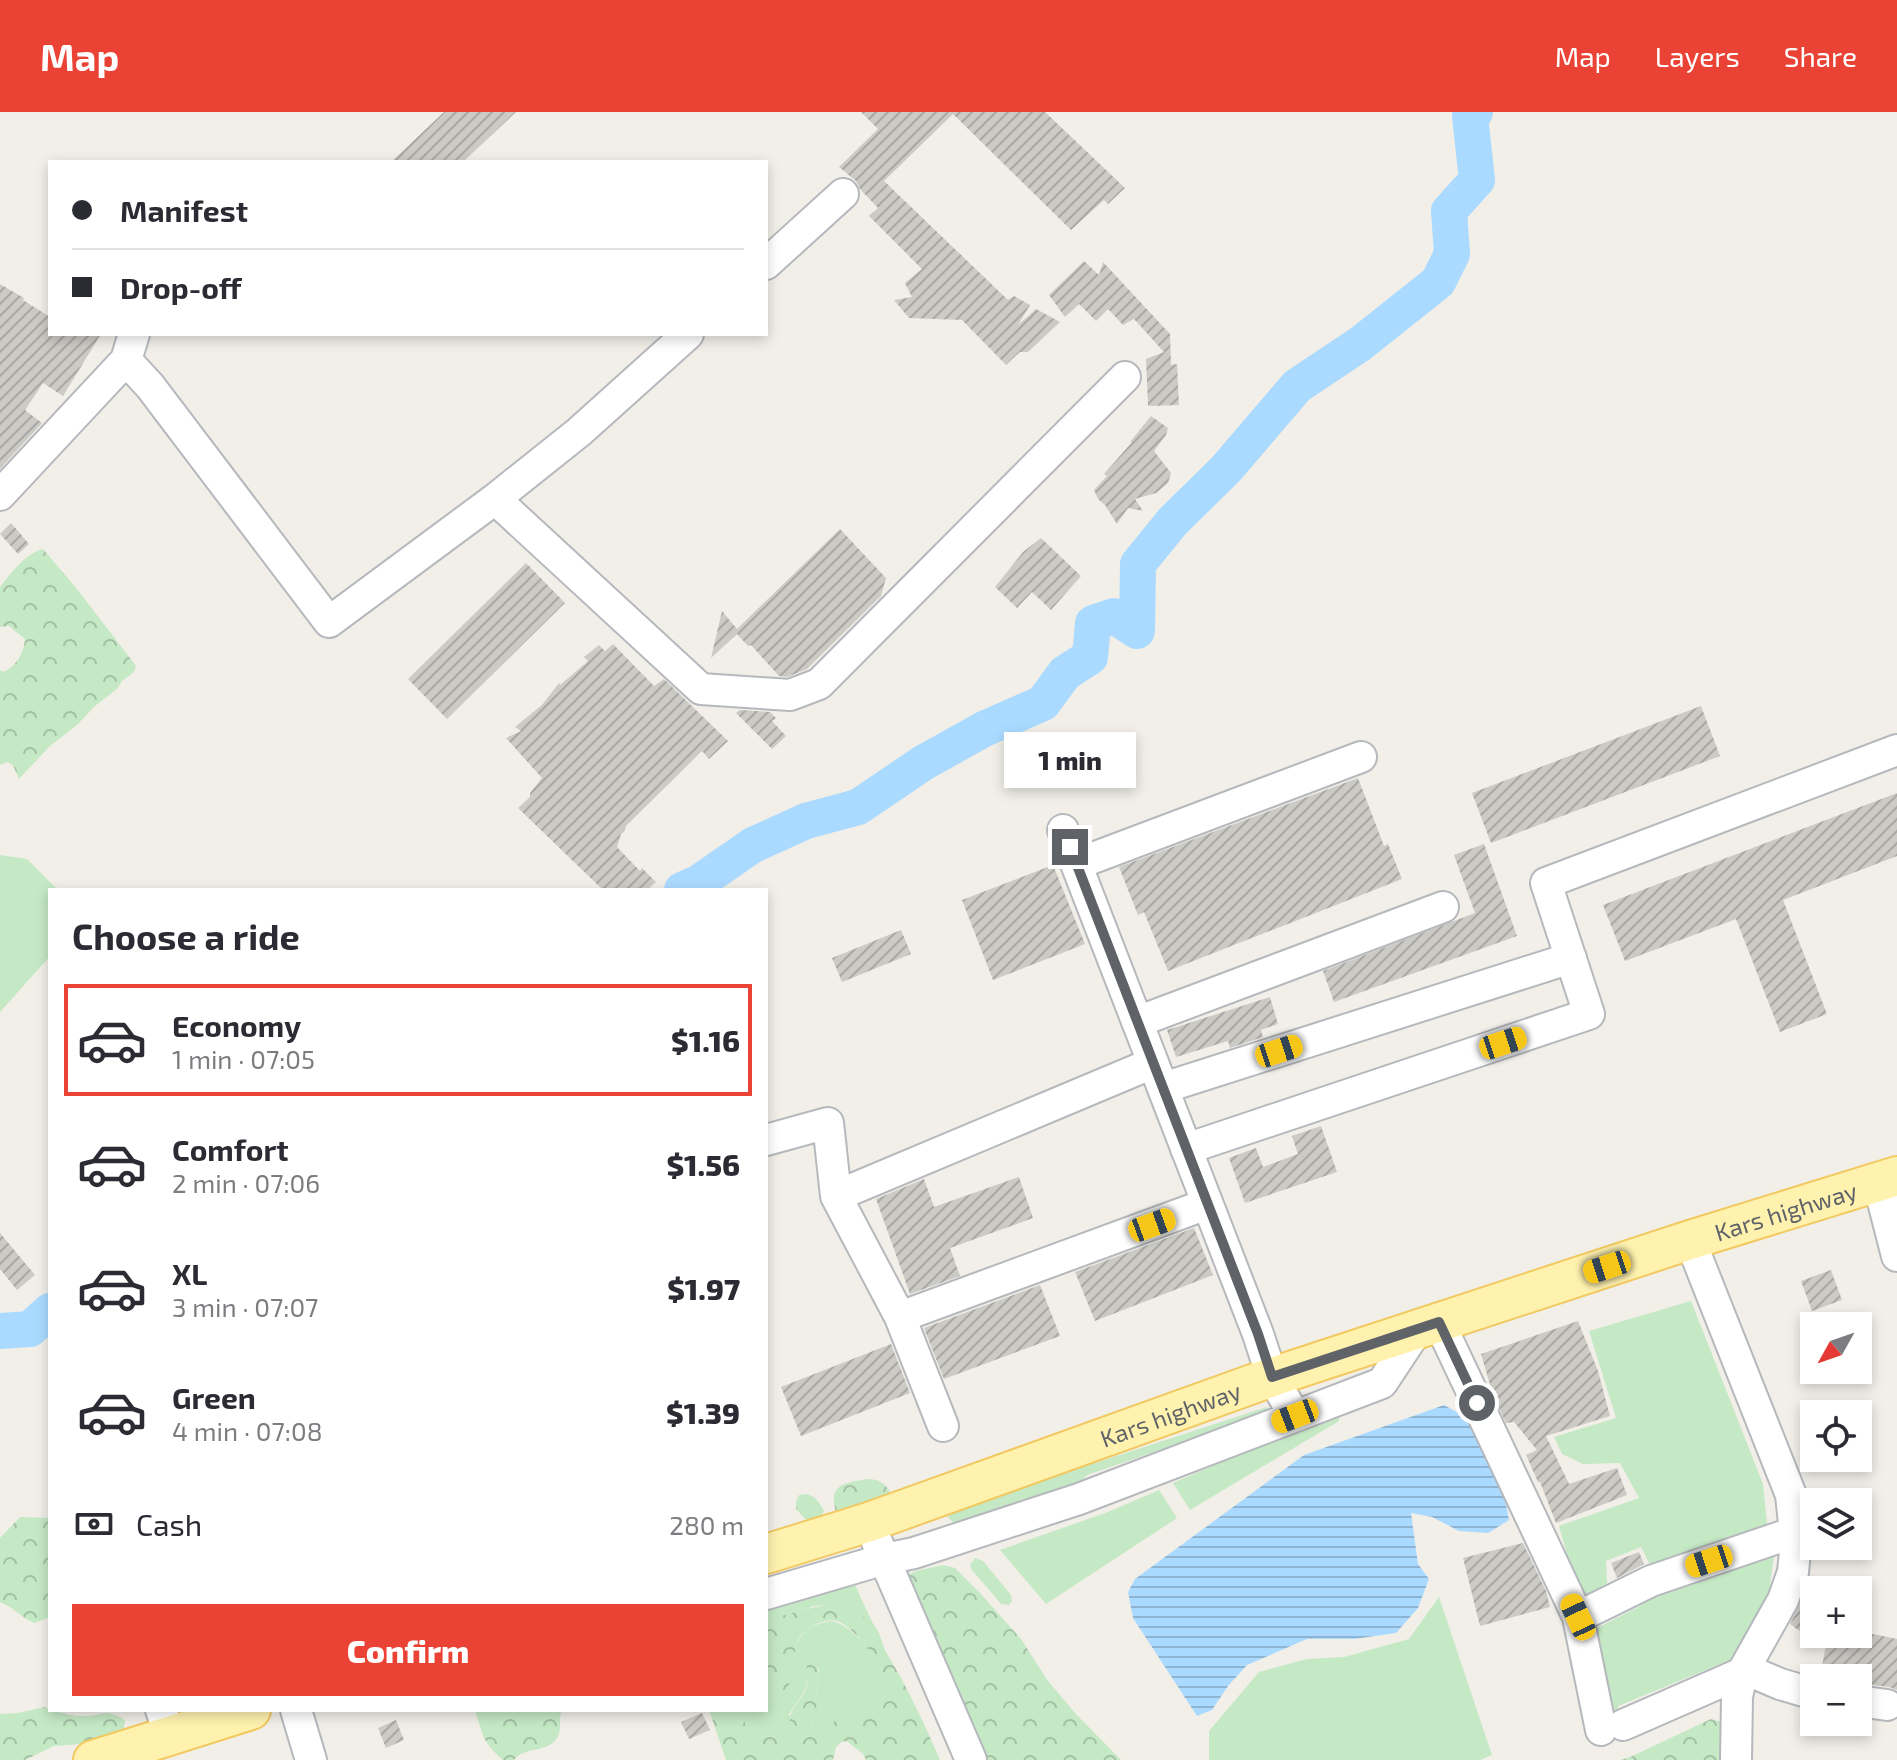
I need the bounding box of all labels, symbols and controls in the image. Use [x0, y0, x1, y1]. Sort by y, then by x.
text: Map [40, 33, 119, 79]
text: Map [1555, 39, 1611, 73]
text: Layers [1655, 39, 1740, 73]
text: Share [1784, 39, 1857, 73]
text: Manifest [120, 192, 248, 228]
text: Drop-off [120, 269, 242, 305]
callout: 1 min [1004, 731, 1136, 787]
text: 1 min [1038, 744, 1102, 775]
route end [1052, 829, 1088, 865]
text: Choose a ride [72, 914, 300, 957]
icon: car [76, 1004, 148, 1076]
text: Economy [172, 1007, 301, 1043]
text: $1.16 [671, 1022, 740, 1058]
car [1476, 1024, 1530, 1062]
car [1252, 1032, 1306, 1070]
text: 1 min · 07:05 [172, 1043, 315, 1074]
icon: car [76, 1128, 148, 1200]
text: Comfort [172, 1131, 289, 1167]
text: $1.56 [666, 1146, 740, 1182]
text: 2 min · 07:06 [172, 1167, 320, 1198]
street label: Kars highway [1711, 1175, 1861, 1246]
car [1125, 1206, 1179, 1244]
car [1580, 1248, 1634, 1286]
icon: car [76, 1252, 148, 1324]
text: XL [172, 1255, 207, 1291]
text: $1.97 [667, 1270, 740, 1306]
text: 3 min · 07:07 [172, 1291, 318, 1322]
north arrow [1800, 1312, 1872, 1384]
map controls [1800, 1312, 1872, 1736]
street label: Kars highway [1096, 1375, 1245, 1452]
icon: car [76, 1376, 148, 1448]
text: Green [172, 1379, 256, 1415]
route start [1459, 1385, 1495, 1421]
text: $1.39 [666, 1394, 740, 1430]
car [1268, 1396, 1322, 1436]
button: locate [1800, 1400, 1872, 1472]
text: 4 min · 07:08 [172, 1415, 322, 1446]
button: layers [1800, 1488, 1872, 1560]
icon: cash [72, 1502, 116, 1546]
text: Cash [136, 1506, 202, 1542]
text: 280 m [669, 1509, 744, 1540]
car [1682, 1542, 1736, 1580]
button: + [1800, 1576, 1872, 1648]
car [1557, 1590, 1599, 1644]
button: Confirm [72, 1604, 744, 1696]
button: − [1800, 1664, 1872, 1736]

